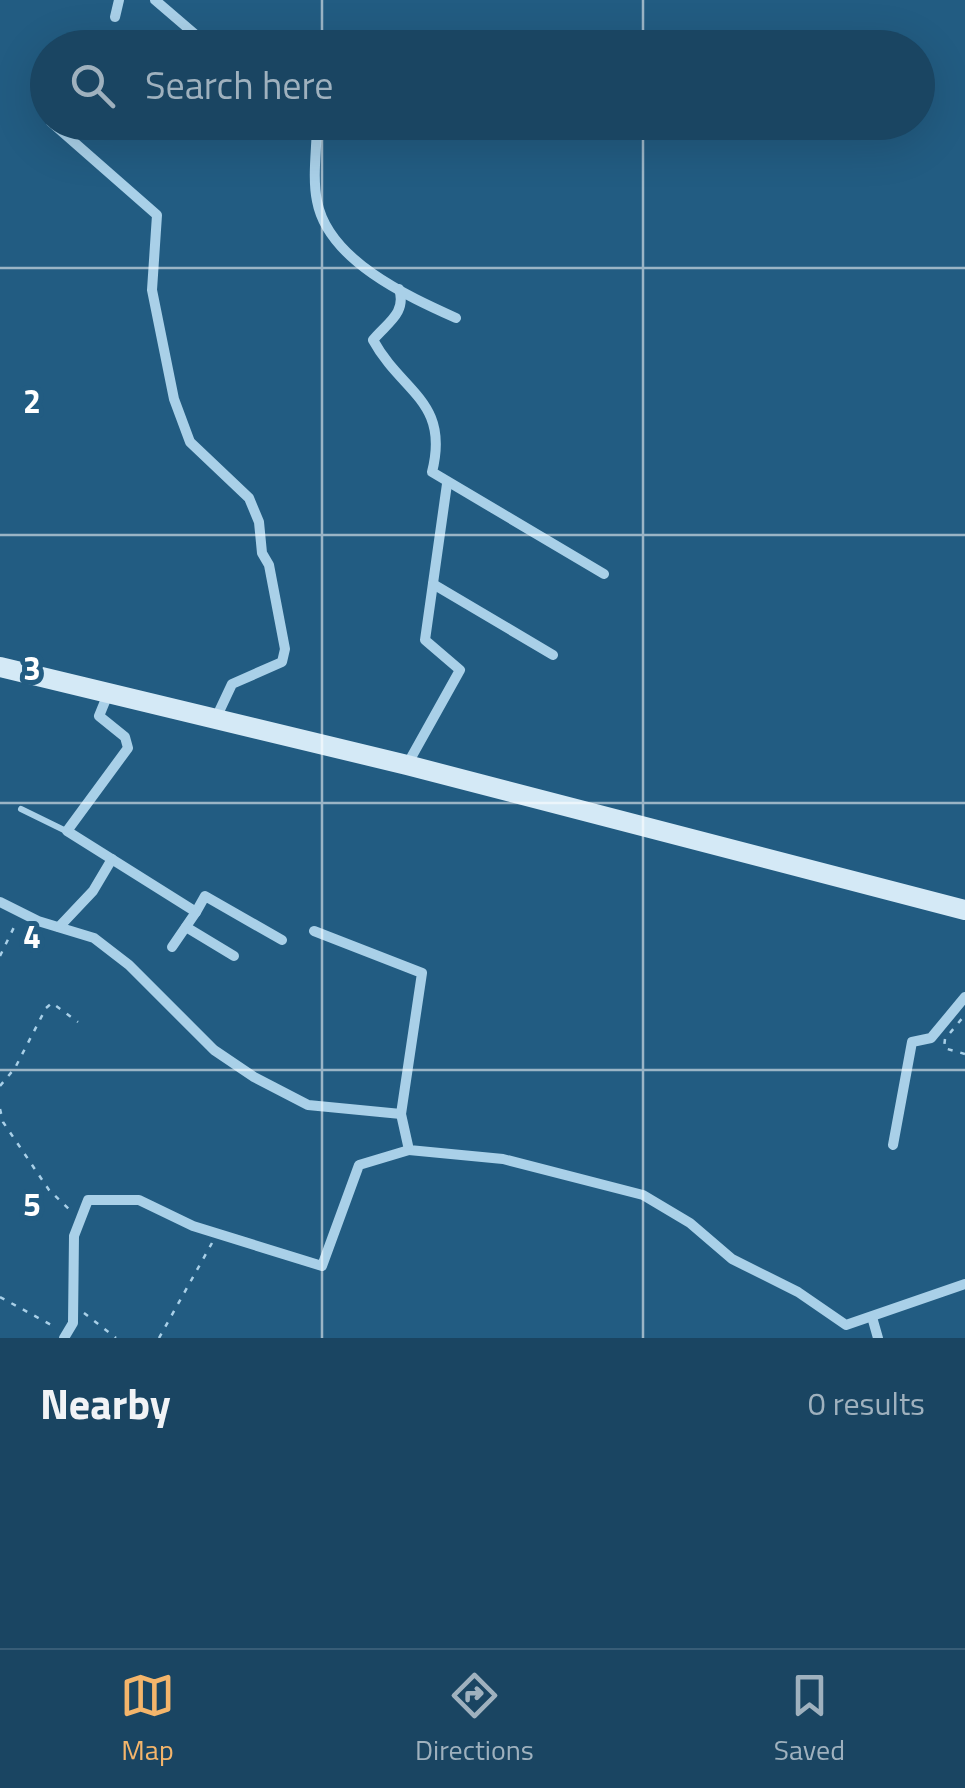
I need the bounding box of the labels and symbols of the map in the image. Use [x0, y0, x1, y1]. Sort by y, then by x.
text: 2 [23, 377, 41, 425]
text: 3 [23, 644, 41, 692]
text: 4 [23, 912, 41, 960]
text: 5 [23, 1180, 41, 1228]

